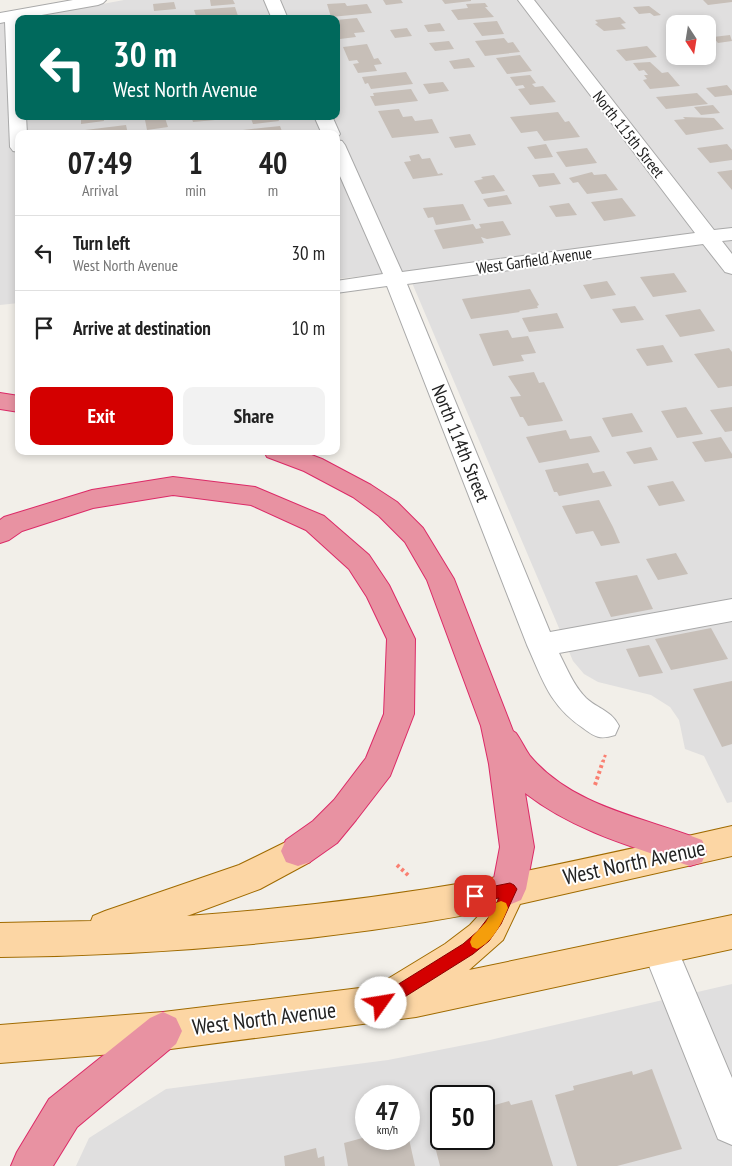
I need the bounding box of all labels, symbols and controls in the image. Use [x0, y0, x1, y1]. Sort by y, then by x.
north arrow [666, 15, 716, 65]
map controls [666, 15, 716, 65]
text: 30 m [113, 31, 177, 77]
icon: left [30, 35, 95, 100]
text: West North Avenue [113, 75, 258, 103]
street label: North 115th Street [589, 87, 669, 182]
text: 07:49 [68, 143, 133, 182]
text: 1 [188, 143, 203, 182]
text: 40 [259, 143, 287, 182]
text: Arrival [82, 180, 118, 200]
text: min [185, 180, 206, 200]
text: m [268, 180, 278, 200]
text: Turn left [73, 231, 130, 255]
icon: left [30, 239, 58, 267]
text: 30 m [292, 241, 325, 265]
street label: West Garfield Avenue [475, 242, 593, 278]
text: West North Avenue [73, 255, 178, 275]
icon: arrive [30, 314, 58, 342]
text: Arrive at destination [73, 316, 211, 340]
text: 10 m [292, 316, 325, 340]
street label: North 114th Street [427, 381, 496, 506]
button: Exit [30, 387, 173, 445]
button: Share [183, 387, 325, 445]
street label: West North Avenue [560, 833, 708, 891]
pin [454, 875, 496, 917]
icon: arrive [461, 882, 489, 910]
position arrow [354, 976, 406, 1028]
street label: West North Avenue [191, 995, 337, 1041]
speed limit sign: 50 [430, 1085, 495, 1150]
text: 47 [376, 1095, 399, 1127]
text: km/h [377, 1122, 398, 1137]

